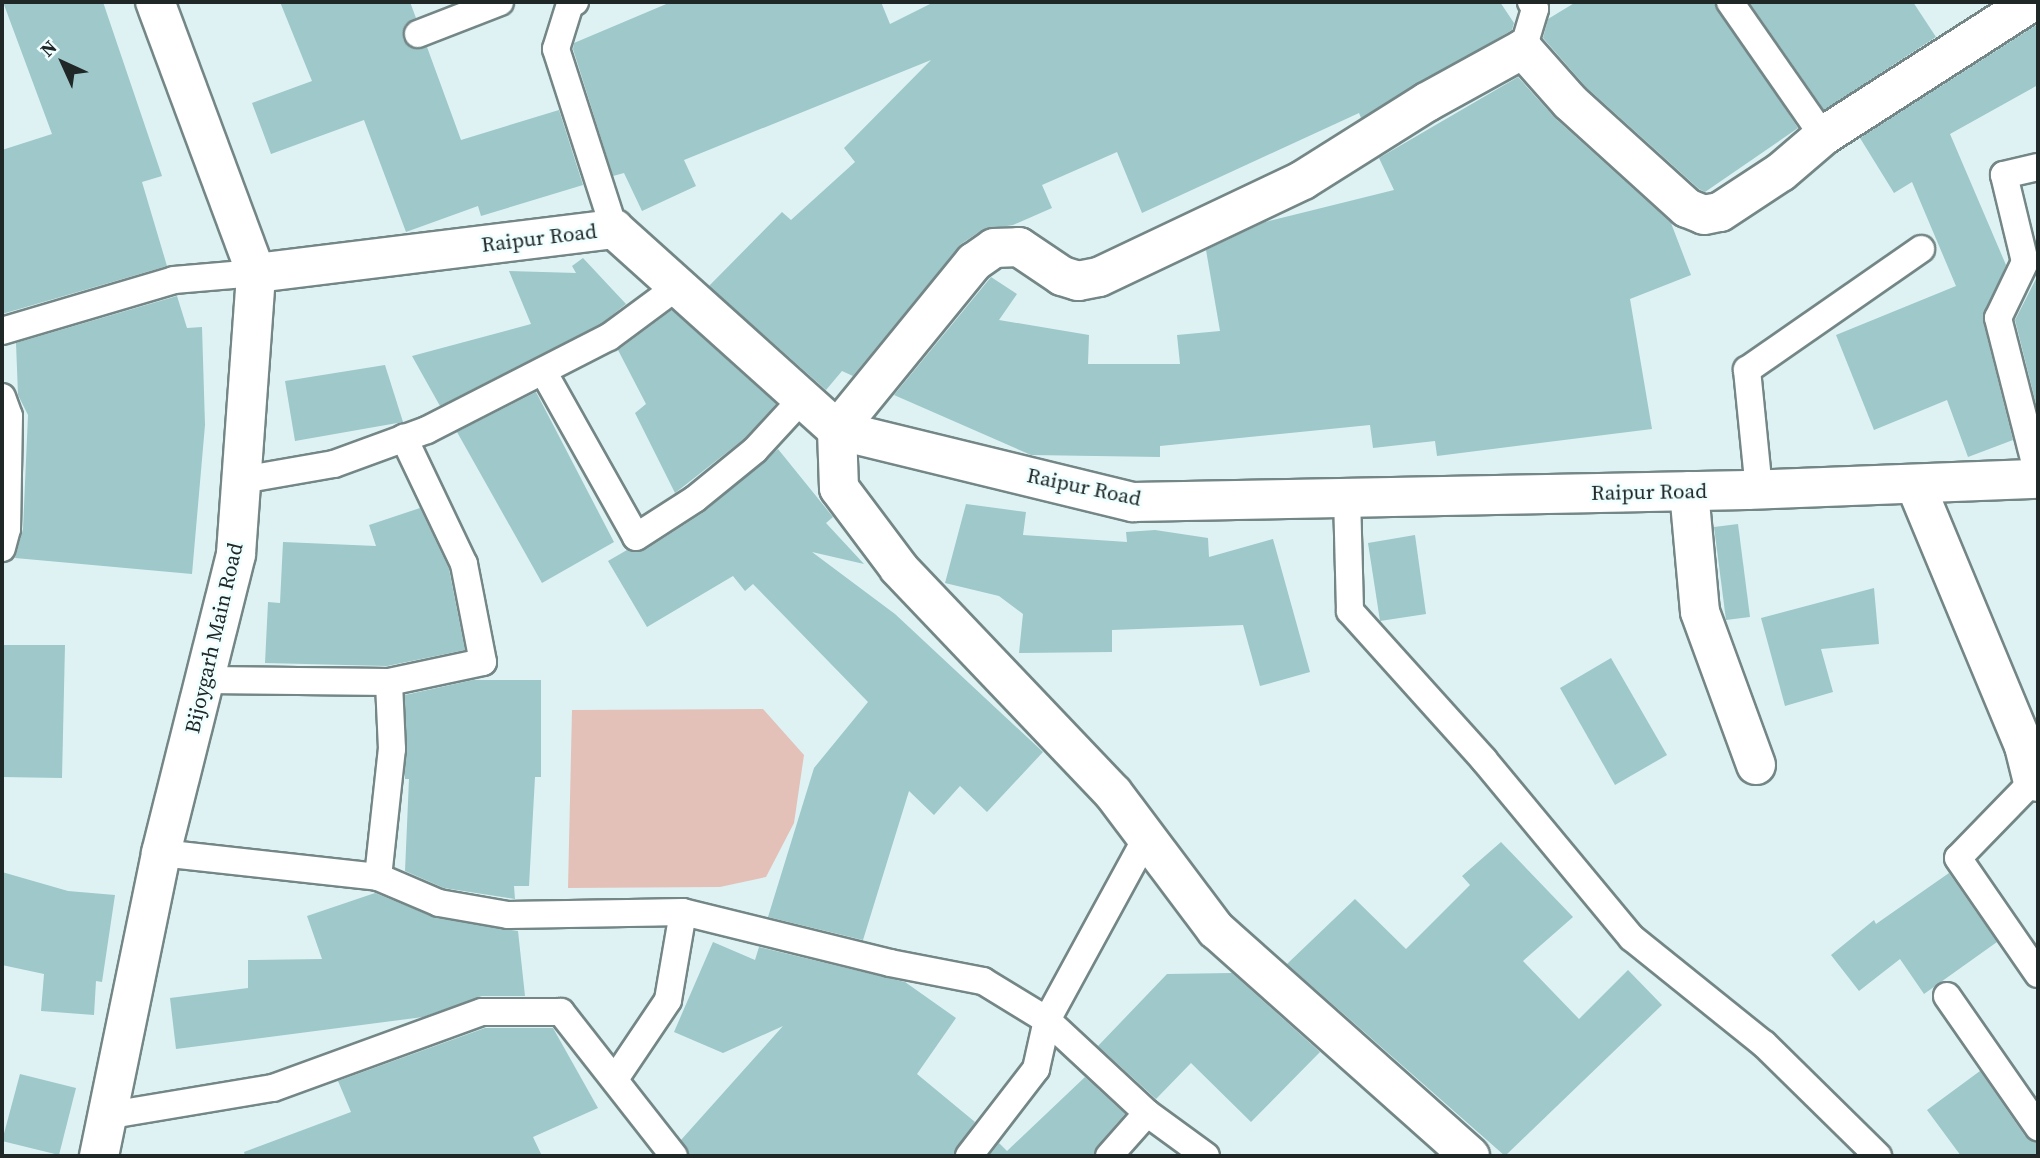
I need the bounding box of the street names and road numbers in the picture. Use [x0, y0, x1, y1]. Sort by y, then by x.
street label: Raipur Road [480, 218, 598, 258]
street label: Raipur Road [1025, 463, 1143, 511]
street label: Raipur Road [1591, 478, 1707, 506]
street label: Bijoygarh Main Road [180, 540, 248, 736]

